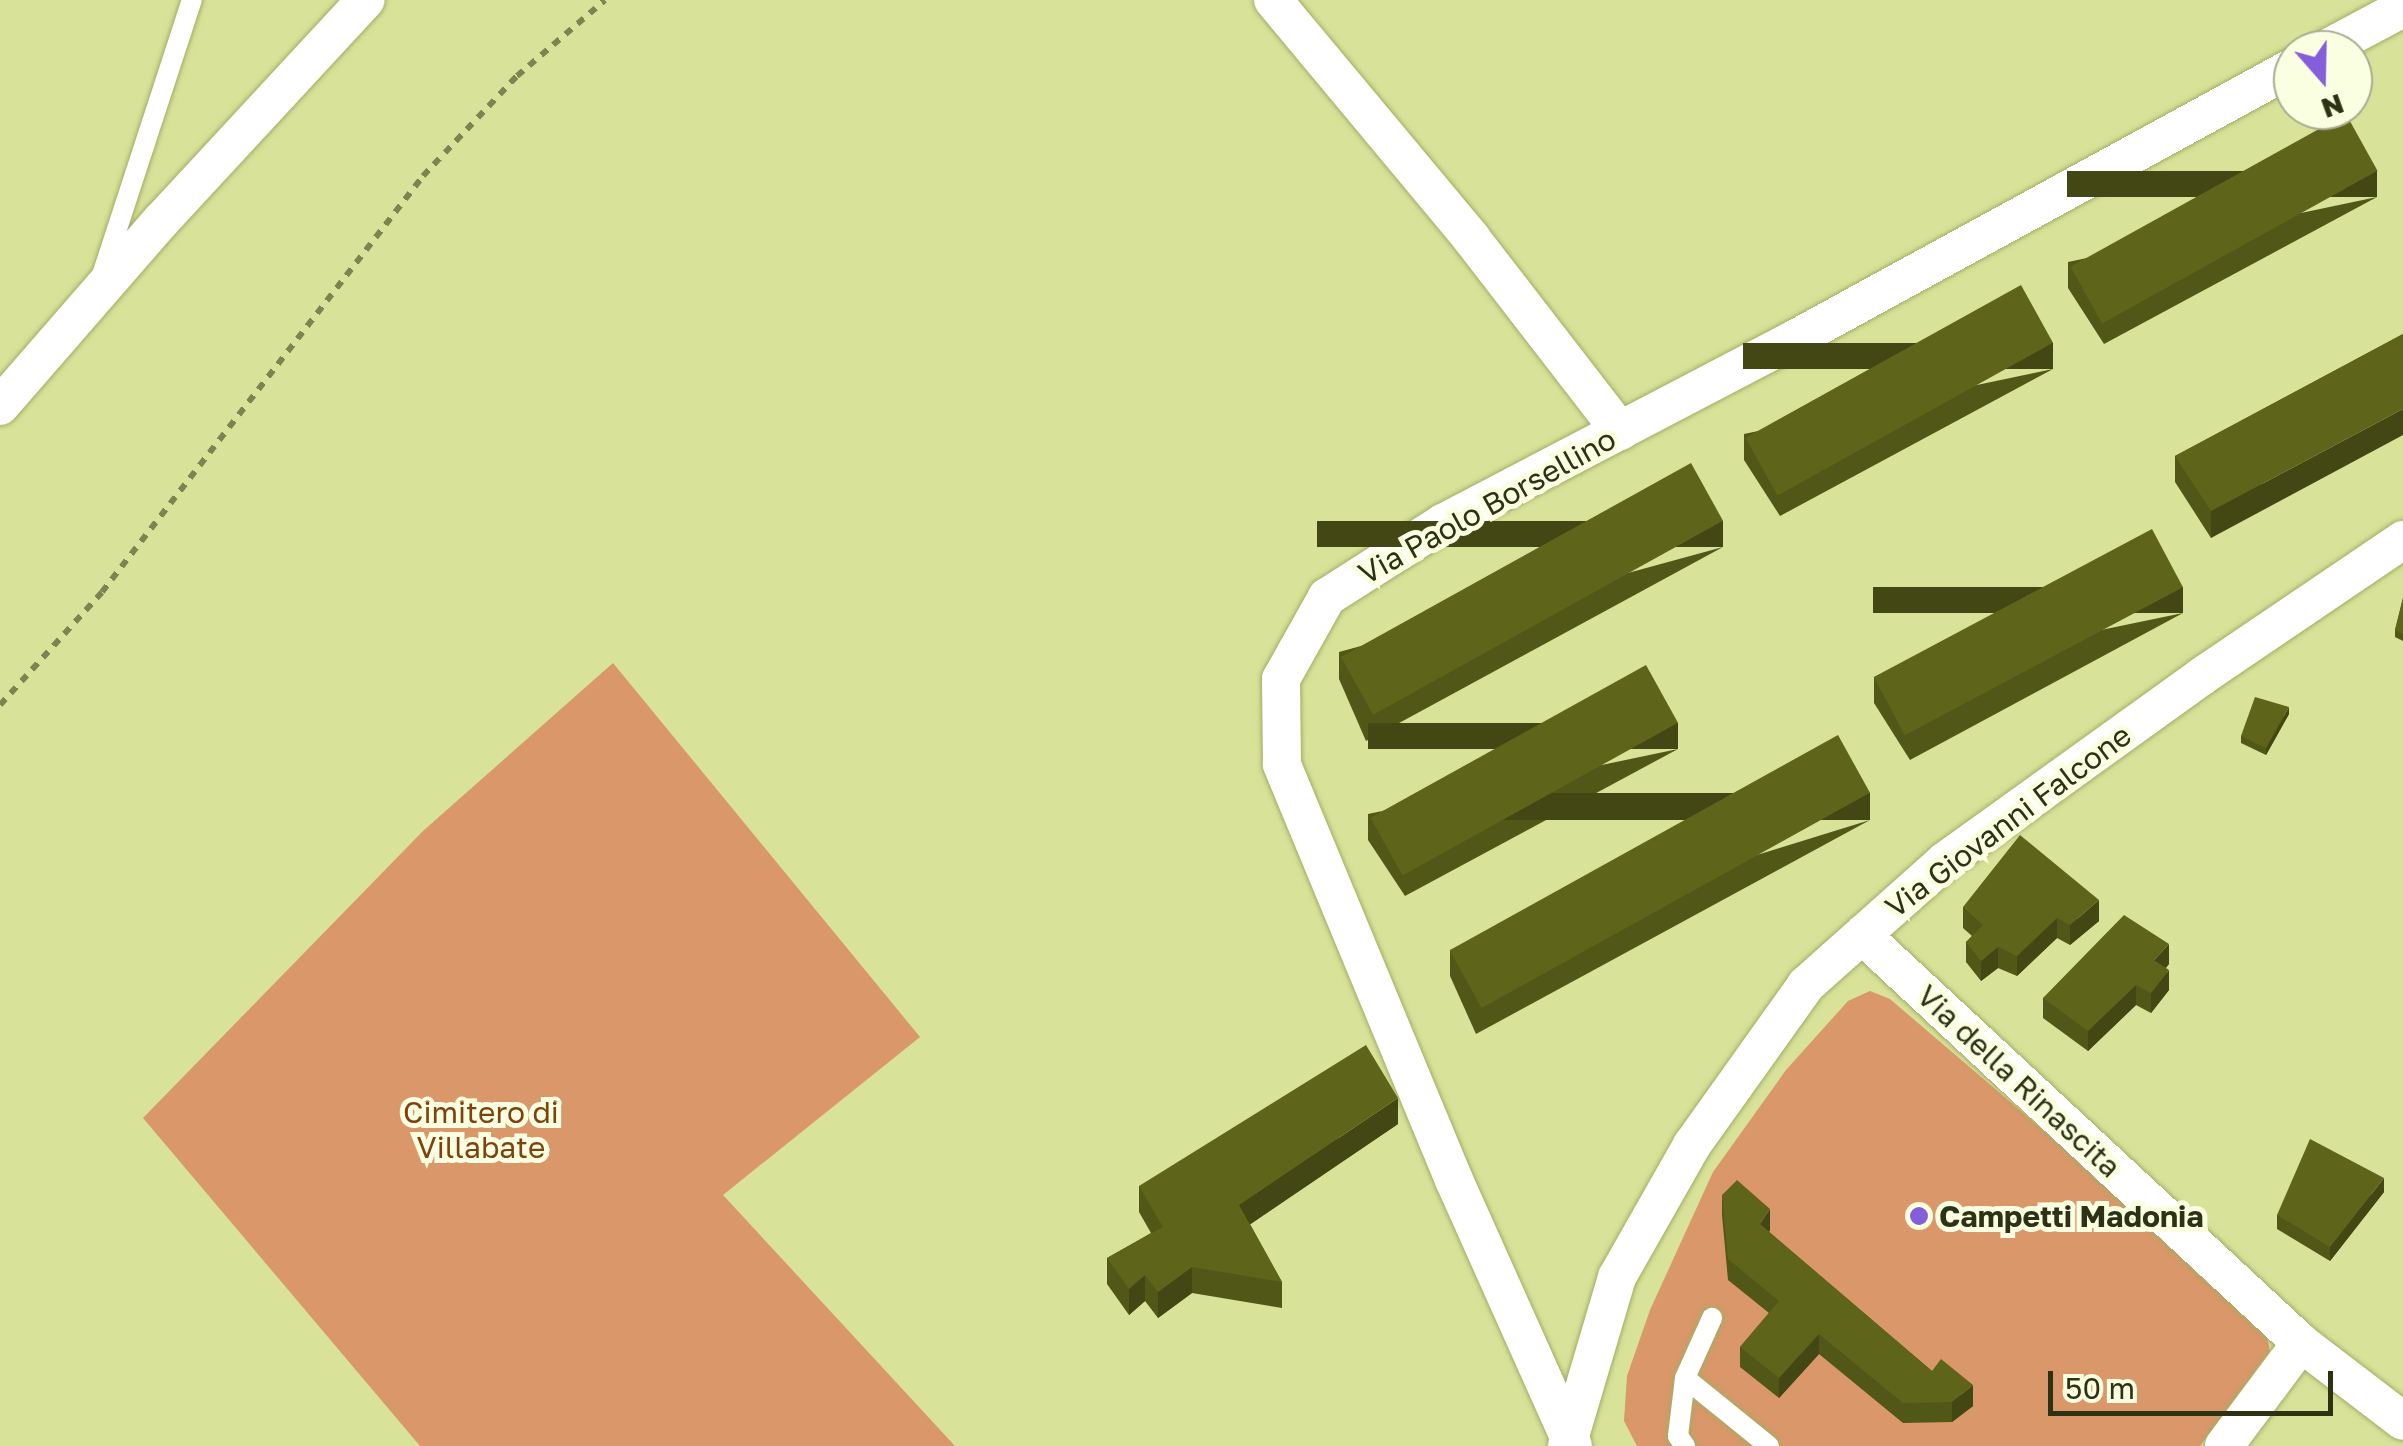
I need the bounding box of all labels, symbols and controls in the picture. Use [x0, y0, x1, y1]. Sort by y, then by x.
north arrow [2273, 30, 2373, 130]
text: N [2317, 88, 2348, 126]
street label: Via Paolo Borsellino [1352, 420, 1622, 592]
street label: Via Giovanni Falcone [1878, 717, 2138, 925]
street label: Via della Rinascita [1910, 977, 2128, 1185]
park label: Cimitero di Villabate [403, 1094, 559, 1164]
place label: Campetti Madonia [1939, 1198, 2204, 1234]
marker: Campetti Madonia [1908, 1205, 1930, 1227]
scale bar [2053, 1351, 2338, 1413]
text: 50 m [2065, 1370, 2135, 1406]

